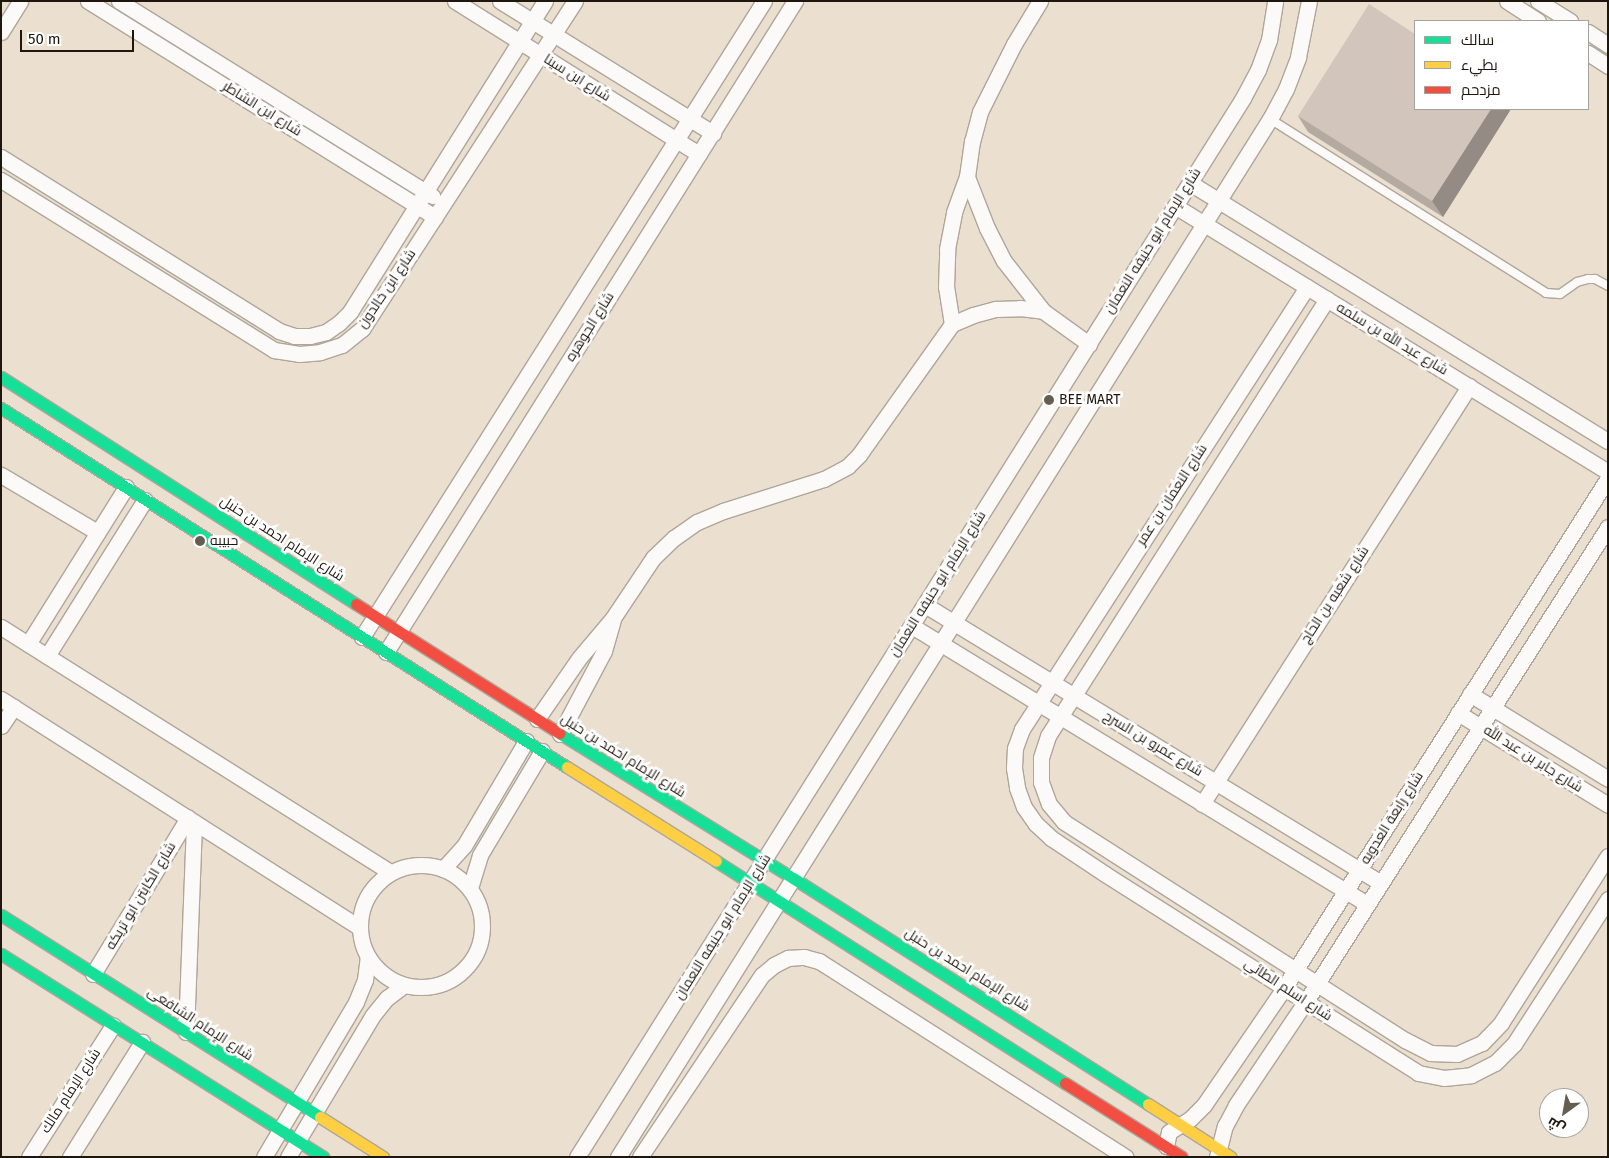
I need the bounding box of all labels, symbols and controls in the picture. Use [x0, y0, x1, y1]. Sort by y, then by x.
scale bar [22, 20, 136, 52]
legend [1414, 20, 1589, 110]
text: 50 m [28, 30, 61, 48]
text: سالك [1461, 31, 1494, 49]
street label: شارع ابن سينا [540, 51, 614, 105]
text: بطيء [1461, 56, 1498, 74]
street label: شارع ابن الشاطر [219, 78, 305, 140]
text: مزدحم [1461, 81, 1501, 99]
street label: شارع الإمام ابو حنيفه النعمان [1101, 165, 1205, 317]
street label: شارع ابن خالدون [354, 246, 420, 332]
street label: شارع الجوهره [562, 289, 618, 365]
street label: شارع عبد الله بن سلمه [1333, 299, 1451, 379]
place label: BEE MART [1059, 392, 1121, 408]
marker: BEE MART [1043, 394, 1055, 406]
street label: شارع النعمان بن عمر [1133, 441, 1211, 549]
street label: شارع الإمام احمد بن حنبل [217, 493, 347, 585]
street label: شارع الإمام ابو حنيفه النعمان [886, 508, 990, 660]
place label: حبيبه [210, 533, 238, 549]
marker: حبيبه [194, 535, 206, 547]
street label: شارع شعبه بن الحاج [1297, 543, 1373, 647]
street label: شارع عمرو بن السرح [1100, 708, 1206, 780]
street label: شارع الإمام احمد بن حنبل [557, 711, 689, 801]
street label: شارع جابر بن عبد الله [1480, 722, 1586, 796]
street label: شارع رابعة العدويه [1357, 769, 1427, 867]
street label: شارع الكابتن ابو تريكه [102, 839, 180, 953]
street label: شارع الإمام ابو حنيفه النعمان [671, 851, 775, 1003]
street label: شارع الإمام احمد بن حنبل [901, 925, 1033, 1015]
street label: شارع اسلم الطائي [1241, 955, 1335, 1025]
street label: شارع الإمام الشافعى [144, 984, 256, 1064]
street label: شارع الإمام مالك [37, 1045, 105, 1137]
north arrow [1539, 1088, 1589, 1138]
text: ش [1544, 1113, 1568, 1137]

